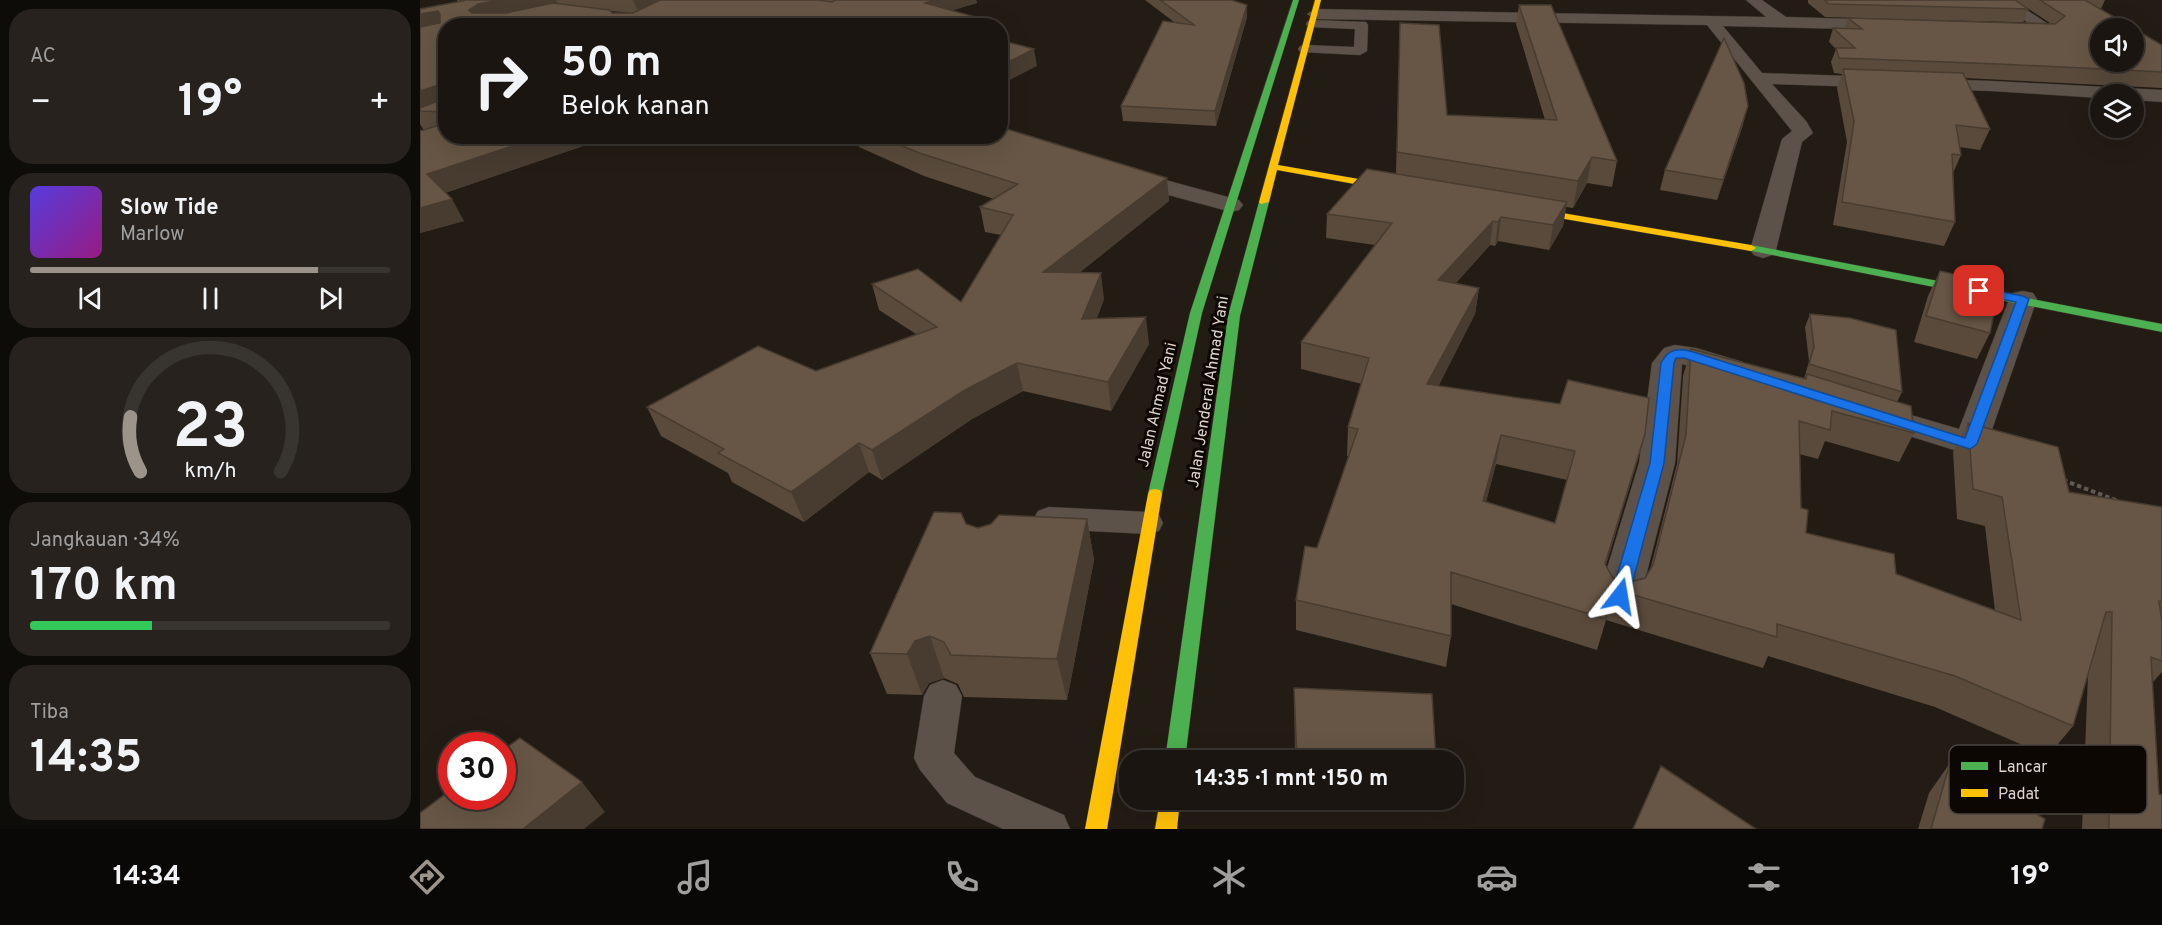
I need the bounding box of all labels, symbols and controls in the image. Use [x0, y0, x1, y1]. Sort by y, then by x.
map controls [2090, 18, 2144, 138]
button: sound [2090, 18, 2144, 72]
text: 50 m [561, 38, 662, 91]
icon: right [462, 42, 540, 120]
text: AC [30, 44, 56, 70]
text: 19° [178, 75, 242, 132]
text: − [30, 83, 51, 125]
text: + [369, 83, 390, 125]
button: layers [2090, 84, 2144, 138]
text: Belok kanan [561, 90, 710, 124]
text: Slow Tide [120, 195, 219, 222]
text: Marlow [120, 222, 184, 248]
pin [1953, 265, 2004, 316]
icon: arrive [1962, 274, 1995, 307]
icon: previous [74, 282, 107, 315]
icon: pause [194, 282, 227, 315]
icon: next [314, 282, 347, 315]
street label: Jalan Jenderal Ahmad Yani [1184, 295, 1234, 489]
street label: Jalan Ahmad Yani [1134, 341, 1182, 469]
text: 23 [172, 391, 248, 470]
text: km/h [184, 458, 236, 485]
text: Jangkauan · 34% [30, 528, 180, 554]
text: 170 km [30, 559, 178, 616]
position arrow [1588, 564, 1652, 628]
text: Tiba [30, 700, 69, 726]
text: 14:35 [30, 731, 142, 788]
speed limit sign: 30 [438, 732, 516, 810]
legend [1949, 745, 2147, 814]
text: Lancar [1998, 758, 2048, 778]
text: 14:35 · 1 mnt · 150 m [1195, 766, 1388, 793]
text: Padat [1998, 785, 2040, 805]
icon: directions [406, 856, 448, 898]
icon: music [674, 856, 716, 898]
icon: phone [941, 856, 983, 898]
icon: climate [1208, 856, 1250, 898]
icon: car [1476, 856, 1518, 898]
icon: filters [1743, 856, 1785, 898]
text: 14:34 [113, 860, 181, 894]
text: 19° [2011, 860, 2049, 894]

